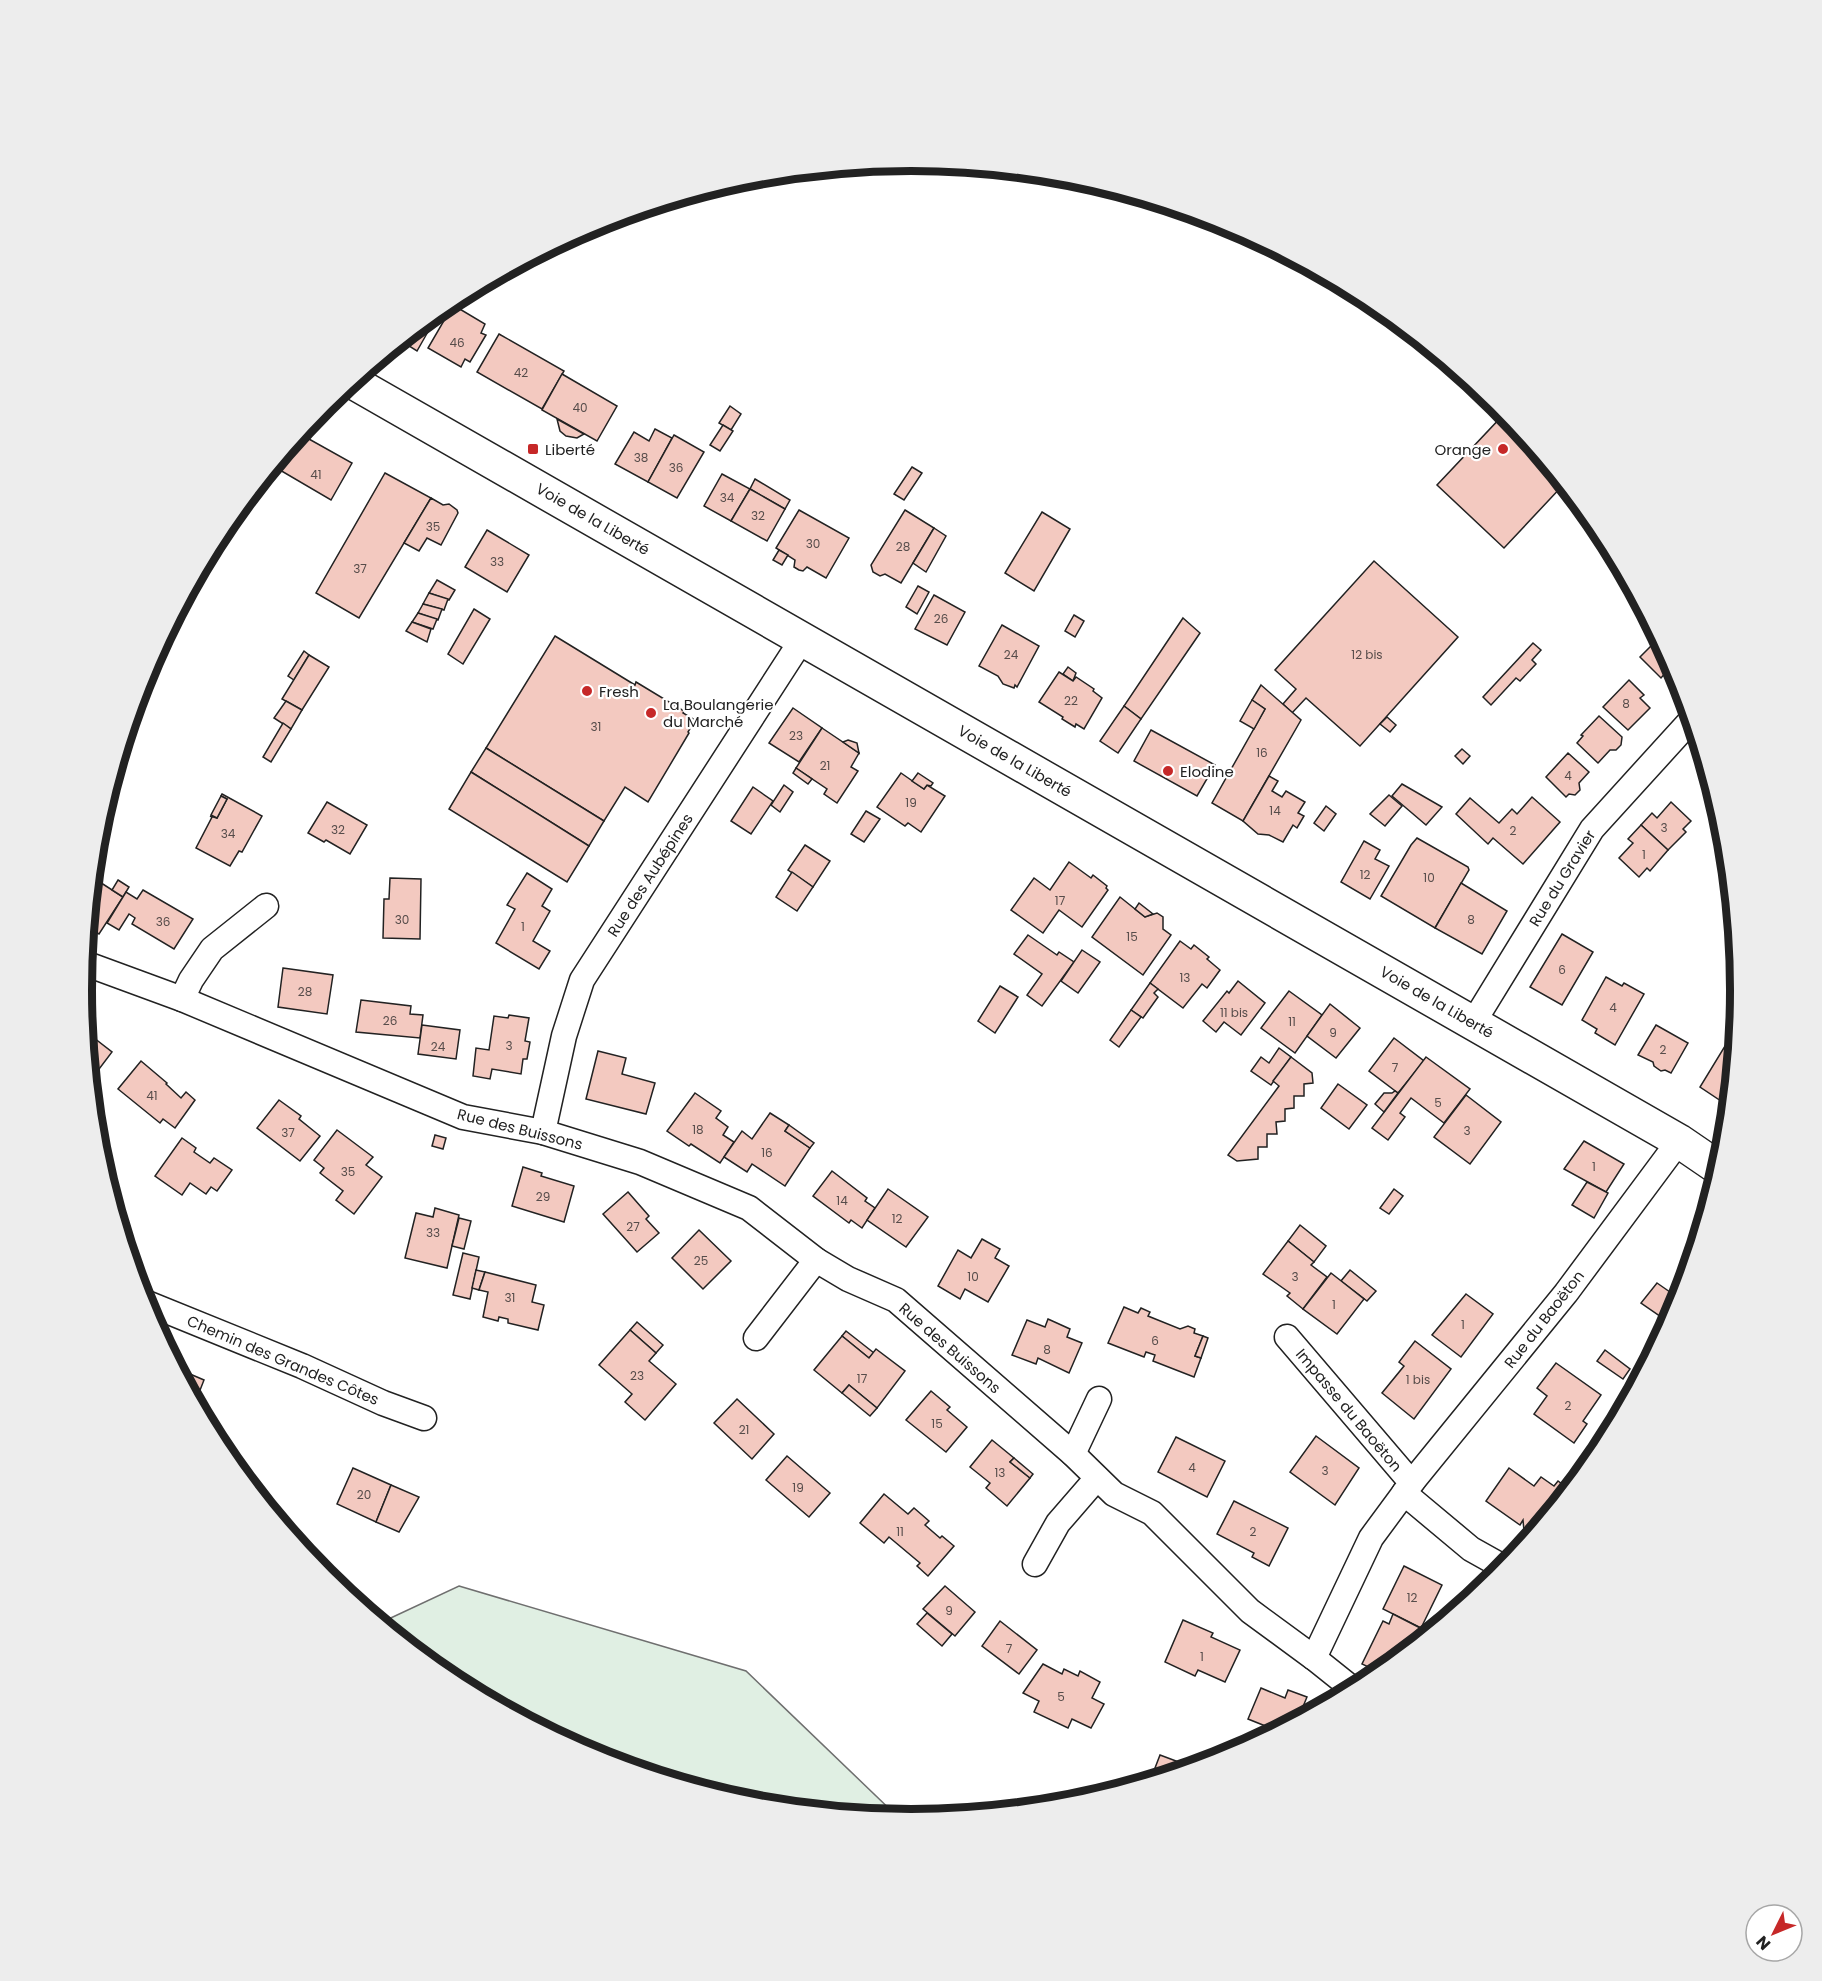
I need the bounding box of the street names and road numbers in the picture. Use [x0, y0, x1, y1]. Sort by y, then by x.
street label: Voie de la Liberté [532, 478, 654, 560]
street label: Voie de la Liberté [954, 720, 1076, 802]
street label: Rue des Aubépines [602, 809, 698, 941]
street label: Rue du Gravier [1524, 825, 1600, 930]
street label: Voie de la Liberté [1376, 961, 1498, 1043]
street label: Rue des Buissons [455, 1103, 585, 1155]
street label: Rue du Baoëton [1499, 1266, 1589, 1372]
street label: Rue des Buissons [895, 1298, 1005, 1398]
street label: Chemin des Grandes Côtes [184, 1310, 382, 1410]
street label: Impasse du Baoëton [1291, 1344, 1407, 1476]

